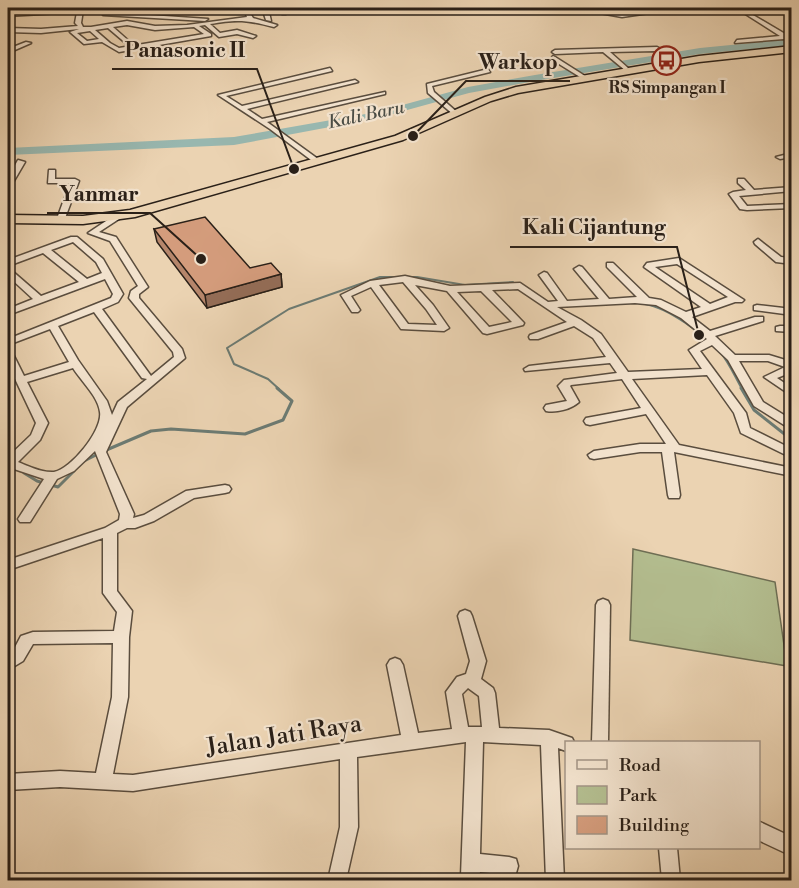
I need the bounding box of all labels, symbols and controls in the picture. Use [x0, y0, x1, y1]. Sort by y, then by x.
callout: Panasonic II [112, 30, 257, 69]
text: Panasonic II [125, 38, 245, 64]
callout: Warkop [466, 42, 570, 81]
bus stop icon: RS Simpangan I [651, 44, 683, 76]
text: Warkop [477, 50, 558, 76]
place label: RS Simpangan I [608, 78, 726, 98]
water label: Kali Baru [325, 95, 407, 134]
callout: Yanmar [47, 174, 150, 213]
text: Yanmar [59, 182, 139, 208]
callout: Kali Cijantung [510, 208, 677, 247]
text: Kali Cijantung [522, 215, 667, 241]
street label: Jalan Jati Raya [203, 709, 365, 763]
legend [565, 741, 760, 849]
text: Road [619, 754, 662, 777]
text: Park [619, 784, 658, 807]
text: Building [618, 814, 690, 837]

